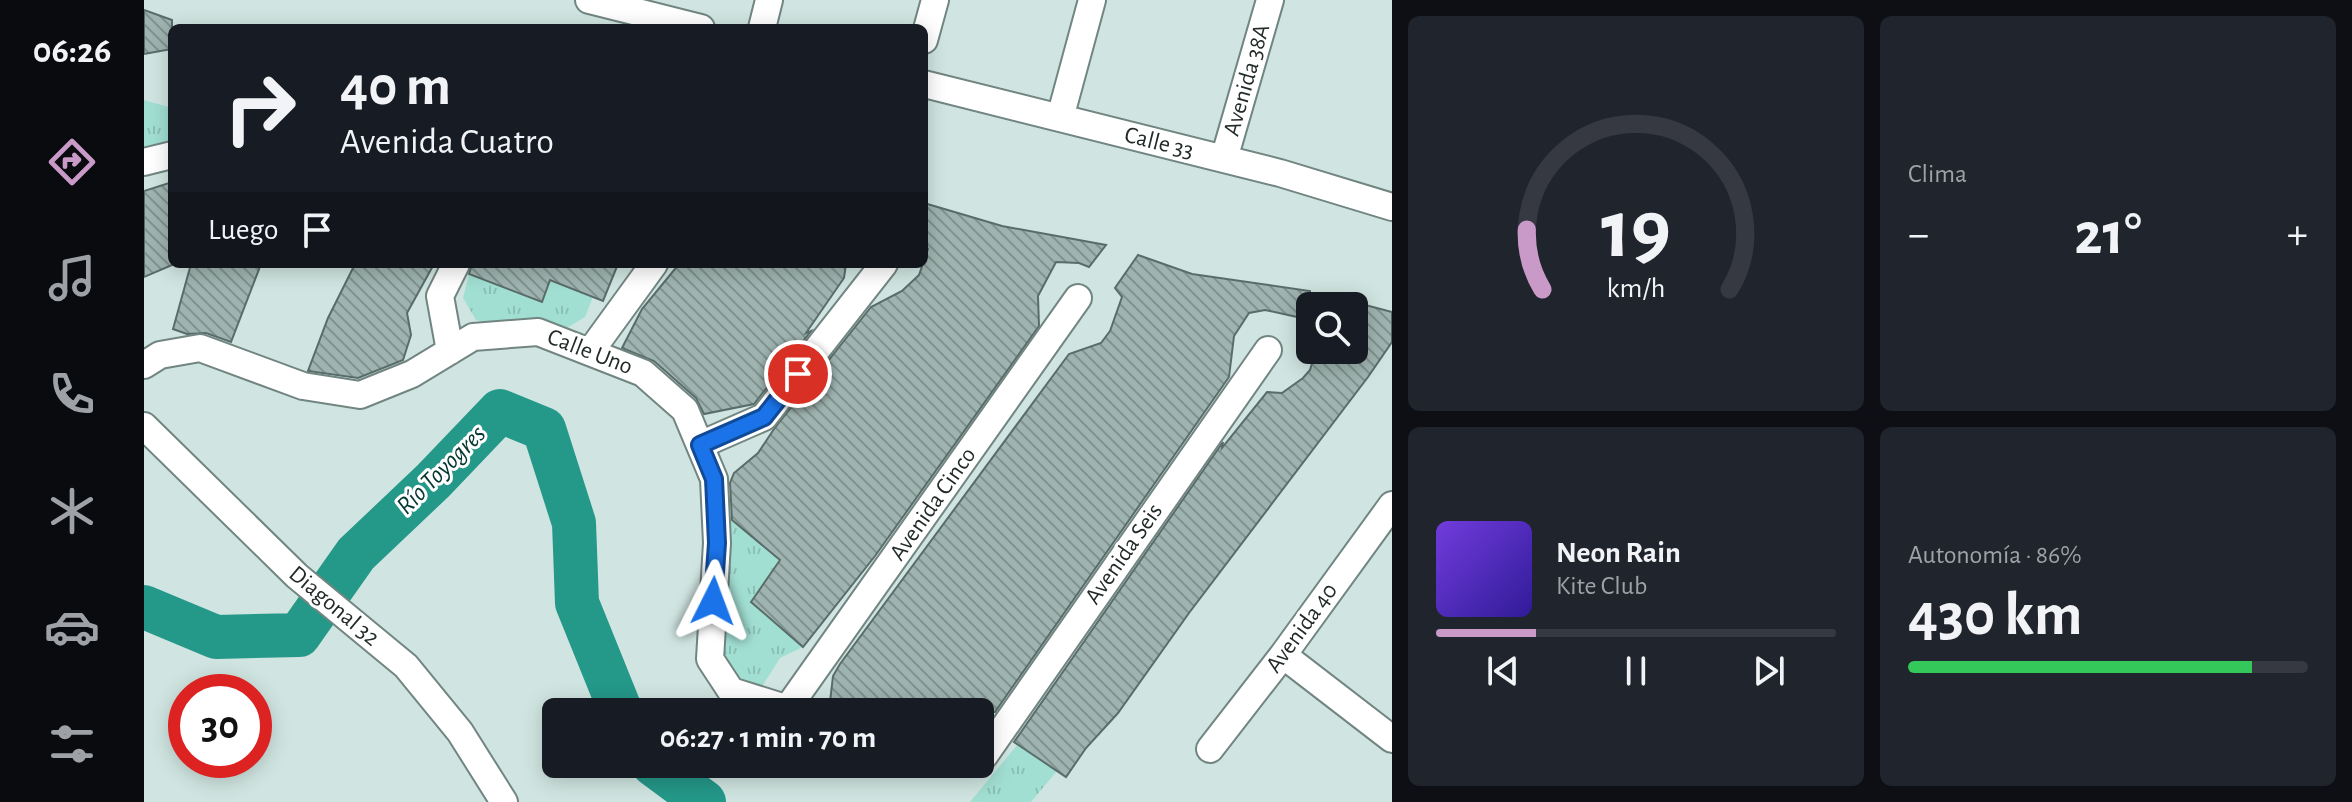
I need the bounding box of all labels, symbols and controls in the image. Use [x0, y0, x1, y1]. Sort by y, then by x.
street label: Avenida 38A [1220, 21, 1274, 139]
text: 06:26 [33, 33, 111, 69]
icon: right [208, 56, 312, 160]
text: 40 m [340, 59, 451, 115]
street label: Calle 33 [1122, 123, 1196, 163]
text: Avenida Cuatro [340, 124, 554, 160]
icon: directions [44, 134, 100, 190]
text: Clima [1908, 161, 1967, 187]
text: 19 [1601, 188, 1671, 272]
text: 21° [2074, 205, 2142, 265]
icon: arrive [295, 208, 339, 252]
text: − [1908, 213, 1929, 257]
text: + [2287, 213, 2308, 257]
text: Luego [208, 215, 279, 245]
icon: music [44, 250, 100, 306]
text: km/h [1607, 274, 1665, 303]
map controls [1296, 292, 1368, 364]
button: search [1296, 292, 1368, 364]
street label: Calle Uno [544, 325, 636, 379]
pin [764, 340, 832, 408]
icon: arrive [776, 352, 820, 396]
icon: phone [44, 366, 100, 422]
water label: Río Toyogres [392, 421, 490, 519]
street label: Avenida Cinco [885, 443, 981, 565]
icon: climate [44, 483, 100, 539]
street label: Avenida Seis [1081, 499, 1167, 609]
text: Neon Rain [1556, 538, 1681, 568]
text: Autonomía · 86% [1908, 542, 2082, 568]
position arrow [671, 559, 755, 643]
street label: Diagonal 32 [284, 562, 384, 651]
text: Kite Club [1556, 573, 1647, 599]
street label: Avenida 40 [1262, 579, 1342, 677]
text: 430 km [1908, 586, 2082, 646]
icon: car [44, 599, 100, 655]
icon: previous [1481, 649, 1525, 693]
icon: pause [1614, 649, 1658, 693]
icon: next [1747, 649, 1791, 693]
speed limit sign: 30 [168, 674, 272, 778]
icon: filters [44, 716, 100, 772]
text: 06:27 · 1 min · 70 m [660, 723, 876, 753]

